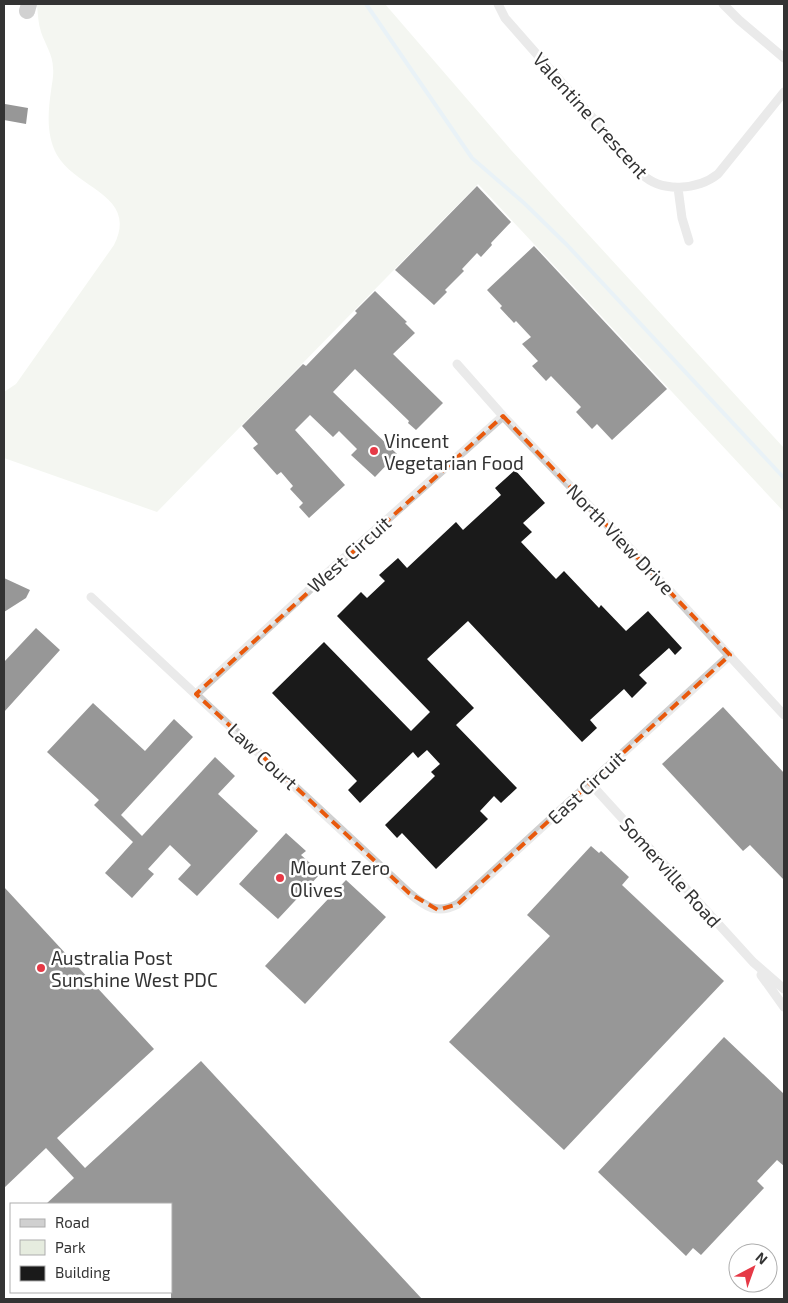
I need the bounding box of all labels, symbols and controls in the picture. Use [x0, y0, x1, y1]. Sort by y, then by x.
street label: Valentine Crescent [528, 47, 654, 183]
place label: Vincent Vegetarian Food [384, 429, 524, 474]
marker: Vincent Vegetarian Food [368, 445, 380, 457]
street label: North View Drive [562, 479, 680, 599]
street label: West Circuit [303, 511, 395, 597]
street label: Law Court [223, 718, 303, 794]
street label: East Circuit [543, 745, 629, 829]
street label: Somerville Road [616, 812, 726, 932]
place label: Mount Zero Olives [290, 856, 390, 901]
marker: Mount Zero Olives [274, 872, 286, 884]
place label: Australia Post Sunshine West PDC [51, 946, 218, 991]
marker: Australia Post Sunshine West PDC [35, 962, 47, 974]
legend [10, 1203, 172, 1293]
text: Road [55, 1213, 90, 1231]
text: Park [55, 1238, 86, 1256]
north arrow [728, 1243, 778, 1293]
text: N [752, 1248, 771, 1268]
text: Building [55, 1263, 111, 1281]

